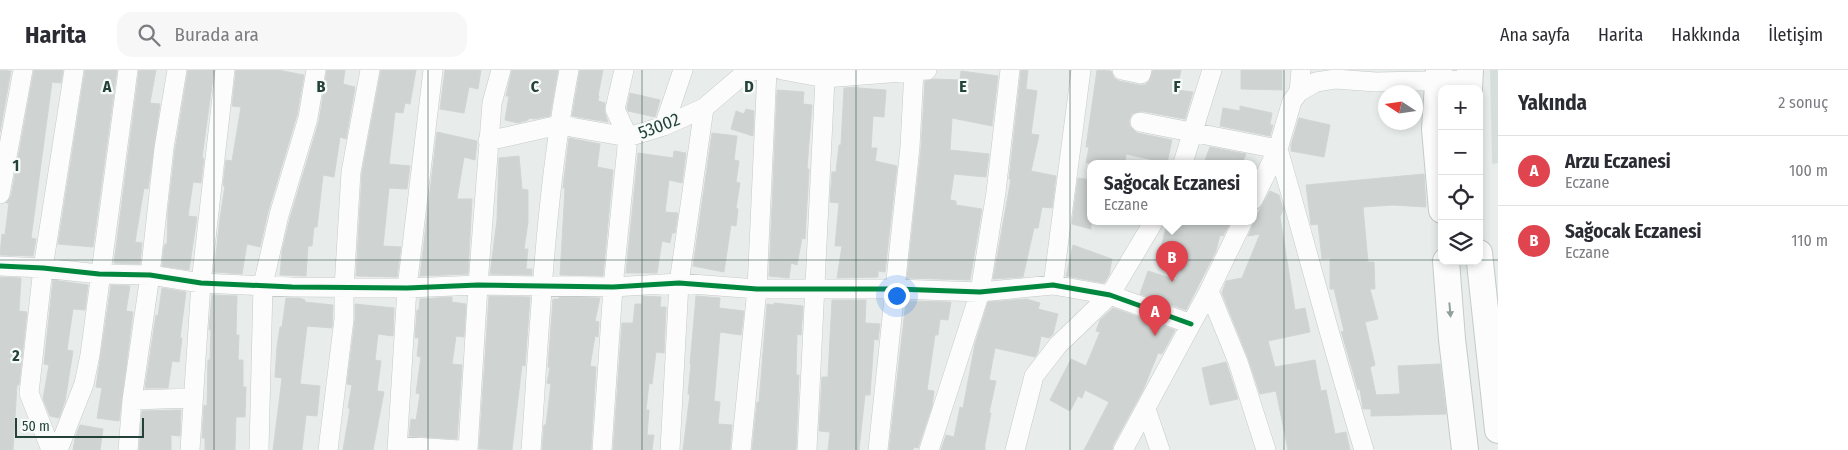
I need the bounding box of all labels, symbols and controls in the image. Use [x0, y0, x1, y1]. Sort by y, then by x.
search box [117, 12, 467, 57]
text: Harita [25, 21, 87, 49]
icon: search [135, 21, 163, 49]
text: Burada ara [175, 23, 259, 46]
text: Ana sayfa [1500, 24, 1570, 46]
text: Harita [1598, 24, 1643, 46]
text: Hakkında [1671, 24, 1740, 46]
text: İletişim [1768, 24, 1823, 46]
text: A [102, 77, 112, 96]
text: B [317, 77, 326, 96]
text: C [531, 77, 540, 96]
text: D [744, 77, 754, 96]
text: E [959, 77, 967, 96]
text: F [1173, 77, 1181, 96]
north arrow [1378, 85, 1423, 130]
map controls [1438, 85, 1483, 265]
button: + [1438, 85, 1483, 130]
text: Yakında [1518, 90, 1587, 116]
text: 2 sonuç [1778, 93, 1828, 112]
street label: 53002 [635, 108, 683, 144]
button: − [1438, 130, 1483, 175]
text: Arzu Eczanesi [1565, 150, 1671, 173]
text: 1 [13, 156, 19, 175]
popup [1087, 160, 1257, 225]
text: A [1530, 161, 1538, 180]
text: 100 m [1789, 161, 1828, 180]
text: Sağocak Eczanesi [1104, 172, 1240, 195]
text: Eczane [1565, 173, 1609, 192]
button: locate [1438, 175, 1483, 220]
text: Eczane [1104, 195, 1148, 214]
button: layers [1438, 220, 1483, 265]
text: Sağocak Eczanesi [1565, 220, 1701, 243]
text: B [1530, 231, 1538, 250]
text: 110 m [1791, 231, 1828, 250]
pin: B [1156, 241, 1188, 282]
text: Eczane [1565, 243, 1609, 262]
your location [884, 283, 910, 309]
pin: A [1139, 295, 1171, 336]
one-way arrow [1446, 302, 1454, 318]
text: 2 [11, 346, 20, 365]
scale bar [15, 415, 144, 438]
text: 50 m [22, 418, 50, 435]

